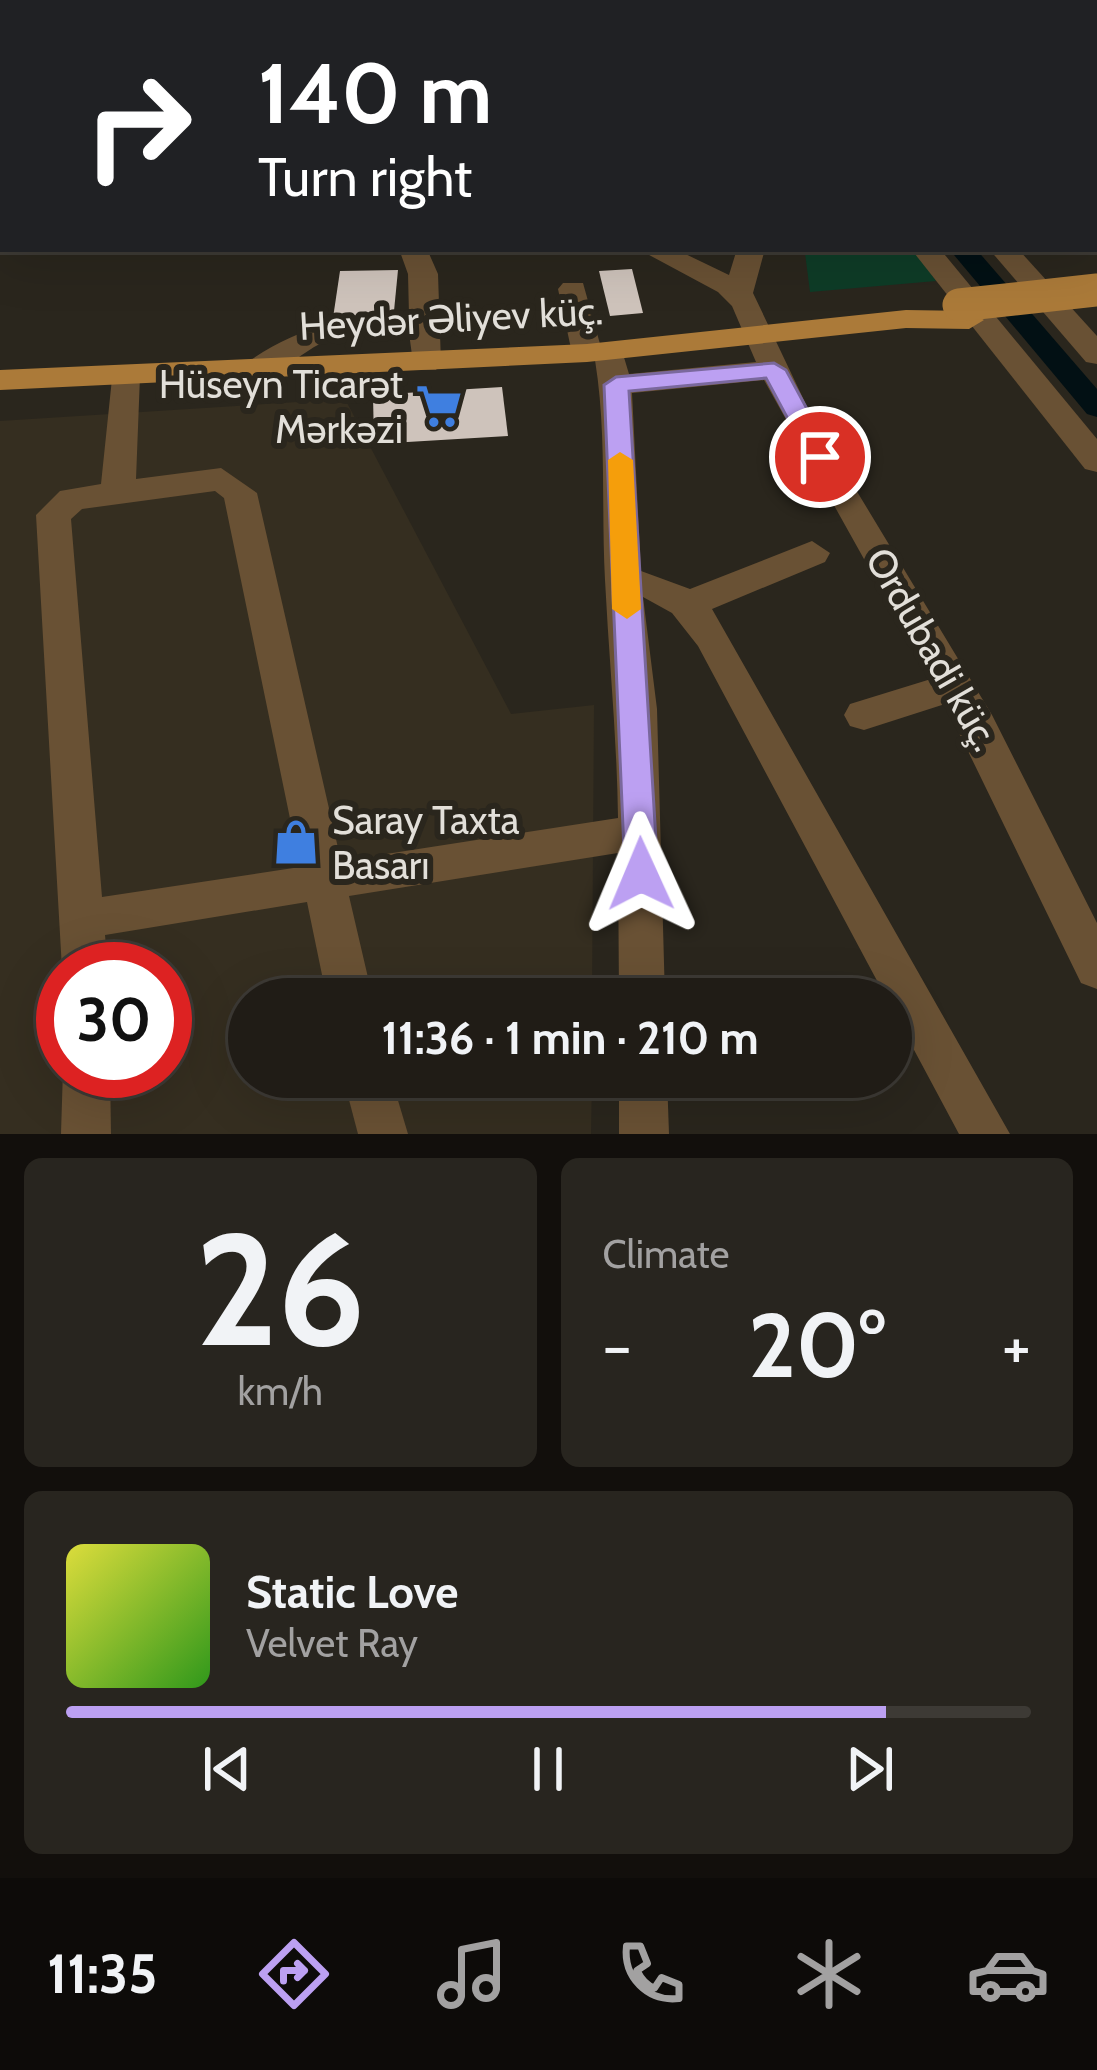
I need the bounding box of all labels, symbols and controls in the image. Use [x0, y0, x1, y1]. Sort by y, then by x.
text: 140 m [258, 42, 492, 144]
icon: right [60, 48, 216, 204]
text: Turn right [258, 144, 472, 210]
street label: Heydər Əliyev küç. [298, 286, 604, 350]
place label: Hüseyn Ticarət Mərkəzi [159, 360, 403, 453]
supermarket icon: Hüseyn Ticarət Mərkəzi [414, 381, 464, 431]
pin [769, 406, 871, 508]
icon: arrive [787, 424, 853, 490]
street label: Ordubadi küç. [856, 539, 1010, 759]
place label: Saray Taxta Basarı [332, 796, 520, 889]
position arrow [578, 811, 704, 937]
shop icon: Saray Taxta Basarı [271, 817, 321, 867]
speed limit sign: 30 [36, 942, 192, 1098]
text: 11:36 · 1 min · 210 m [381, 1011, 759, 1065]
text: 26 [195, 1194, 365, 1384]
text: Climate [603, 1230, 729, 1278]
text: 20° [748, 1290, 885, 1400]
text: − [603, 1305, 632, 1386]
text: + [1002, 1305, 1031, 1386]
text: km/h [238, 1367, 323, 1415]
text: Static Love [246, 1565, 459, 1619]
text: Velvet Ray [246, 1619, 418, 1667]
icon: previous [194, 1736, 260, 1802]
icon: pause [515, 1736, 581, 1802]
icon: next [837, 1736, 903, 1802]
icon: directions [252, 1932, 336, 2016]
icon: music [430, 1932, 514, 2016]
icon: phone [609, 1932, 693, 2016]
icon: climate [787, 1932, 871, 2016]
icon: car [966, 1932, 1050, 2016]
text: 11:35 [47, 1941, 157, 2007]

